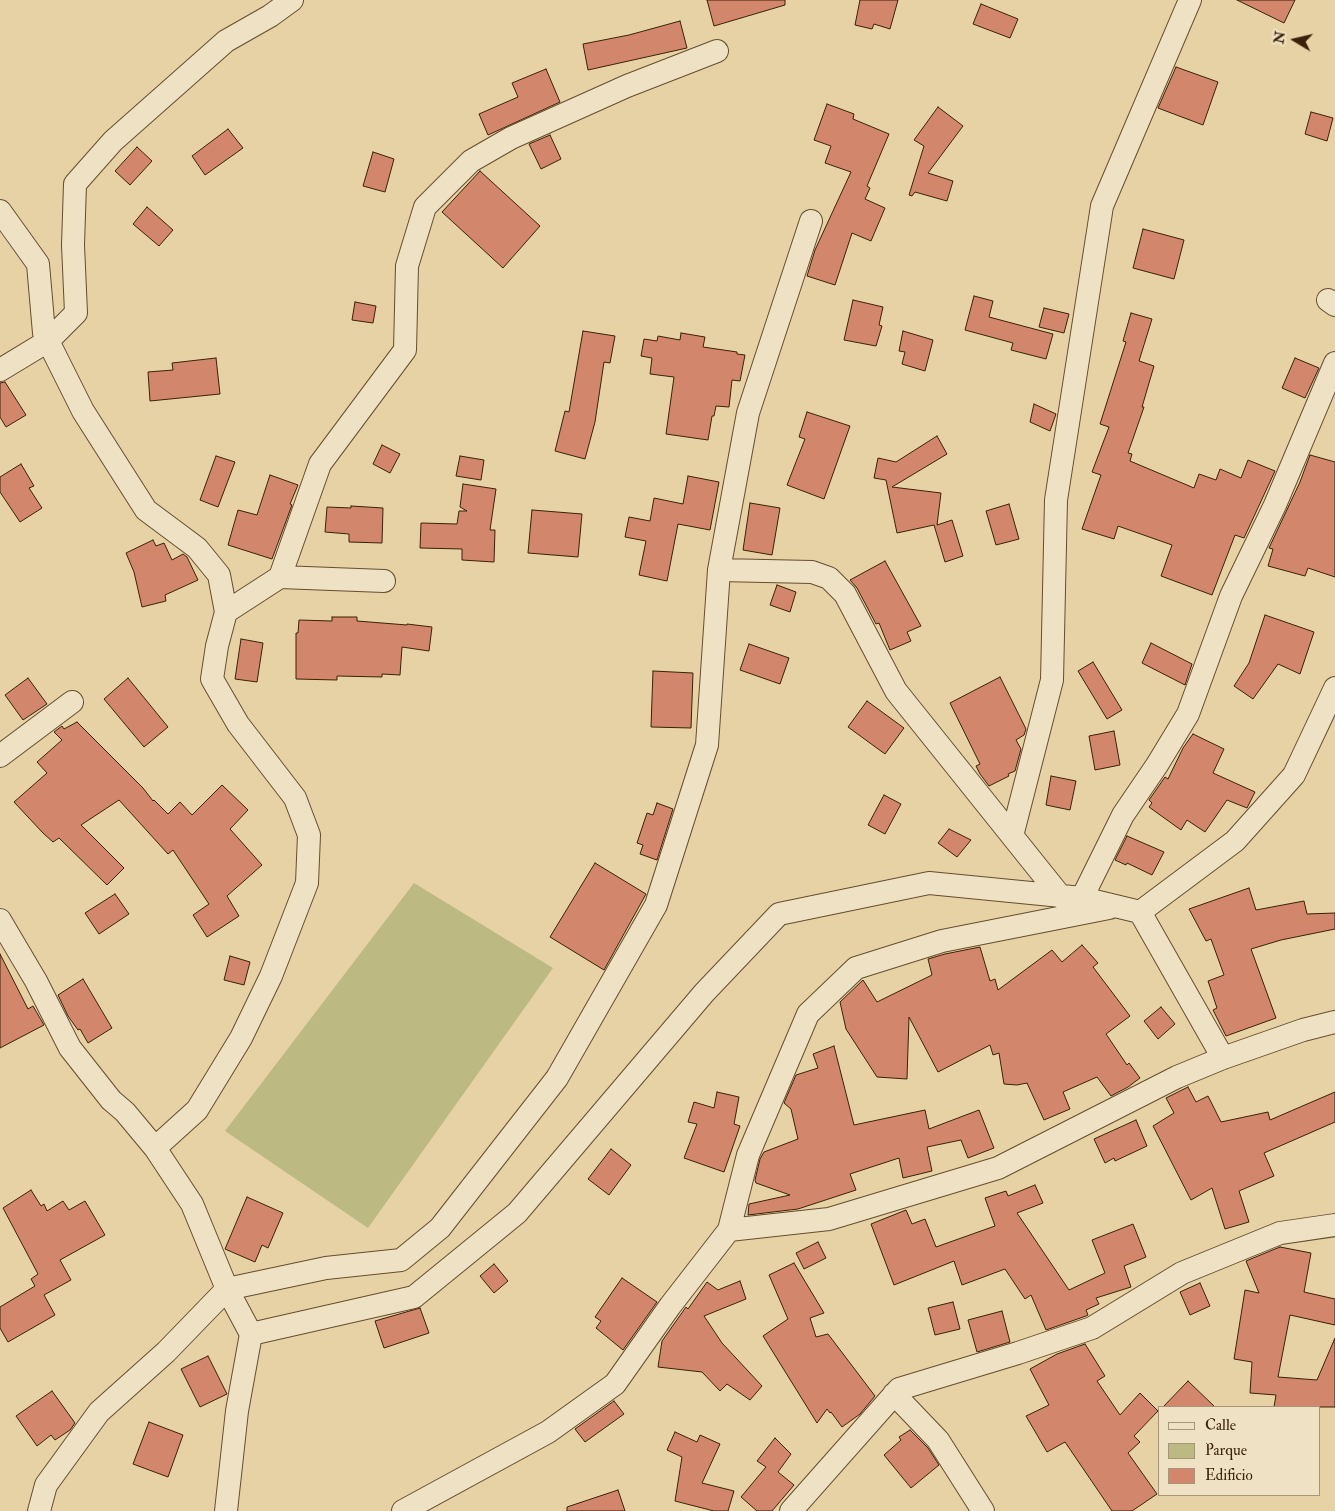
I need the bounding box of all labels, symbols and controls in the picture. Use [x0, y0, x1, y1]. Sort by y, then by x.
north arrow [1270, 15, 1320, 65]
text: N [1270, 30, 1289, 45]
legend [1158, 1406, 1320, 1496]
text: Calle [1205, 1416, 1236, 1435]
text: Parque [1205, 1441, 1247, 1460]
text: Edificio [1205, 1466, 1253, 1485]

